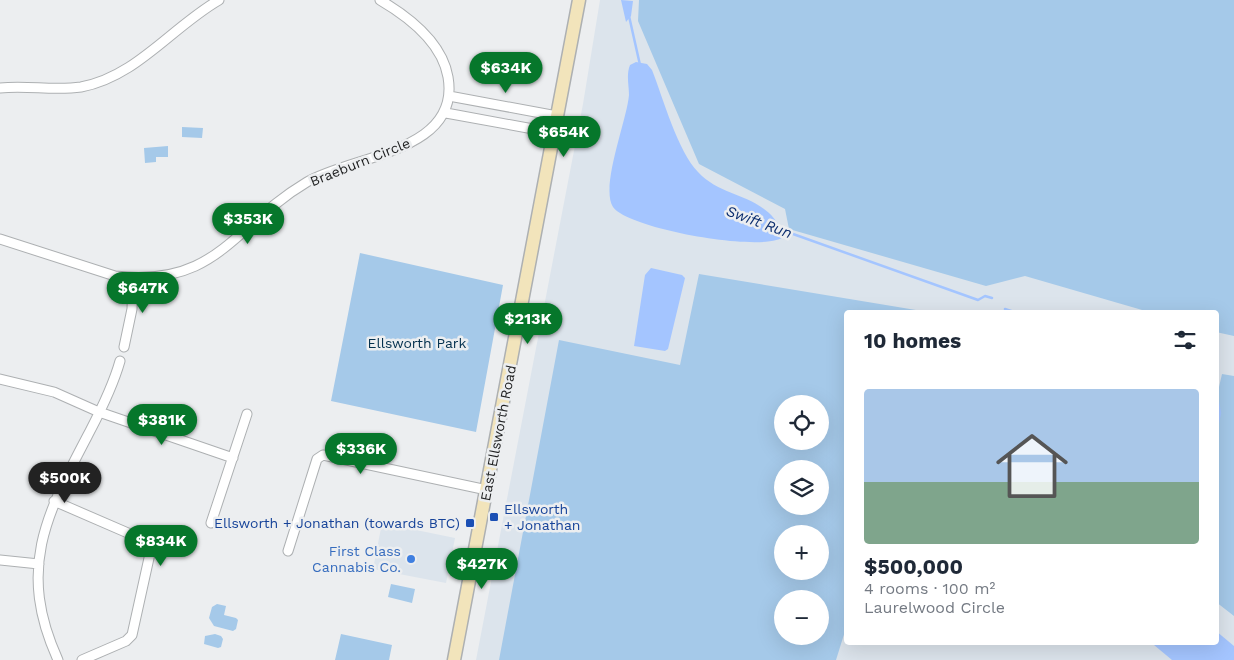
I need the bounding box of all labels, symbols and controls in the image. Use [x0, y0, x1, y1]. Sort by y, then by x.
pin: $634K [471, 52, 541, 94]
text: $634K [480, 58, 532, 77]
pin: $654K [529, 116, 599, 158]
text: $654K [539, 122, 589, 141]
street label: Braeburn Circle [308, 135, 412, 189]
pin: $353K [213, 202, 283, 245]
water label: Swift Run [724, 202, 794, 242]
text: $353K [223, 209, 273, 228]
pin: $647K [108, 272, 178, 314]
text: $647K [118, 278, 168, 297]
pin: $213K [493, 302, 563, 345]
text: $213K [504, 309, 552, 328]
icon: filters [1171, 326, 1199, 354]
text: 10 homes [864, 328, 961, 353]
park label: Ellsworth Park [367, 335, 467, 351]
street label: East Ellsworth Road [477, 364, 519, 502]
map controls [774, 395, 829, 645]
button: locate [774, 395, 829, 450]
pin: $381K [127, 404, 197, 446]
text: $381K [138, 410, 186, 429]
icon: home [987, 421, 1077, 511]
pin: $336K [326, 432, 396, 475]
text: $336K [336, 439, 386, 458]
button: layers [774, 460, 829, 515]
pin: $500K [30, 462, 100, 504]
text: $500K [39, 468, 91, 487]
place label: Ellsworth + Jonathan [504, 501, 581, 533]
marker: Ellsworth + Jonathan [488, 511, 500, 523]
place label: Ellsworth + Jonathan (towards BTC) [214, 515, 460, 531]
marker: Ellsworth + Jonathan (towards BTC) [464, 517, 476, 529]
pin: $834K [126, 524, 196, 567]
button: + [774, 525, 829, 580]
text: $834K [135, 531, 187, 550]
place label: First Class Cannabis Co. [312, 543, 401, 575]
pin: $427K [447, 548, 517, 590]
marker: First Class Cannabis Co. [405, 553, 417, 565]
text: $427K [457, 554, 507, 573]
text: $500,000 [864, 554, 963, 579]
text: 4 rooms · 100 m² [864, 579, 995, 598]
button: − [774, 590, 829, 645]
text: Laurelwood Circle [864, 598, 1005, 617]

